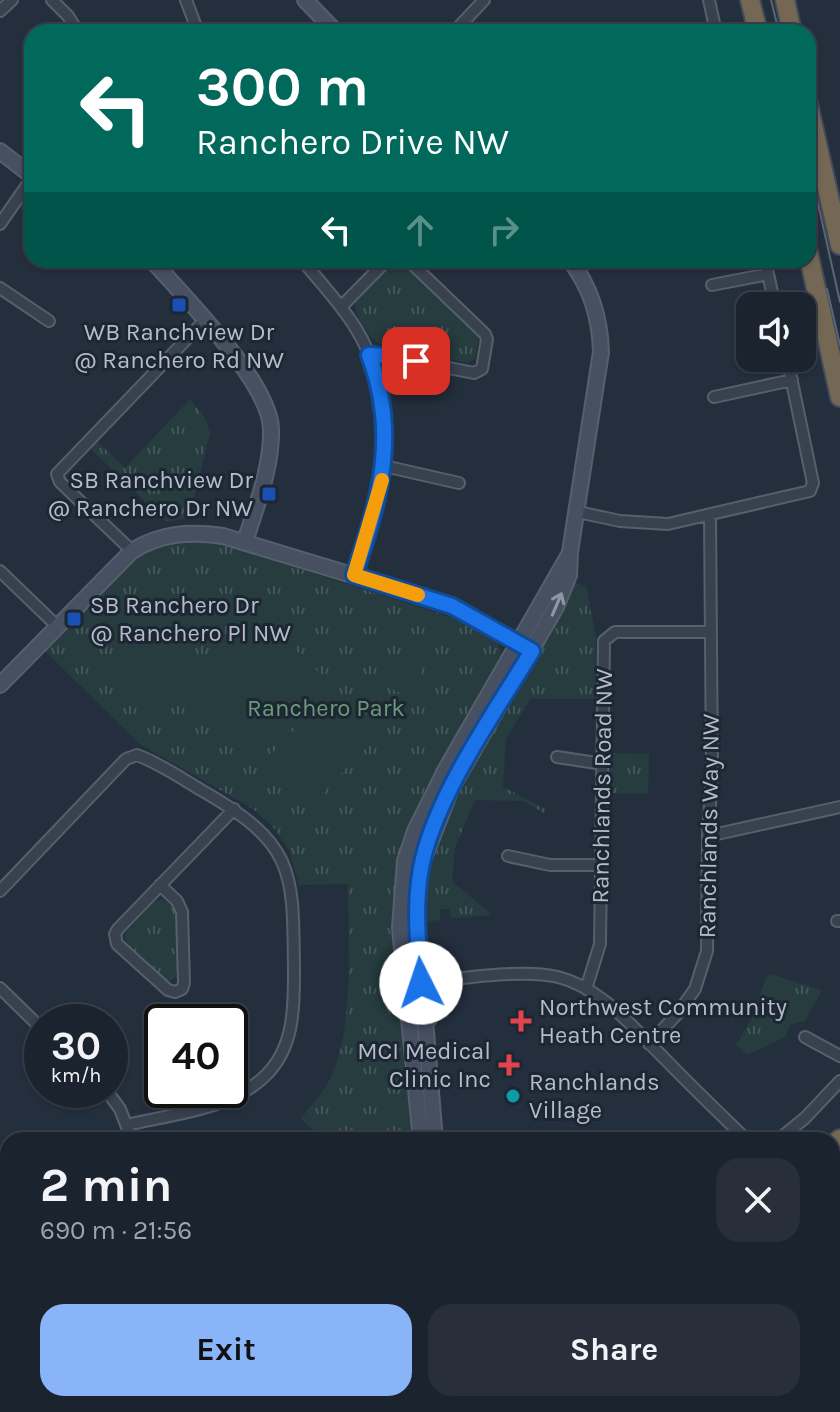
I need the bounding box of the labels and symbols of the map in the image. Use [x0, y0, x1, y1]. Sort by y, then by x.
marker: WB Ranchview Dr @ Ranchero Rd NW [170, 296, 188, 314]
place label: WB Ranchview Dr @ Ranchero Rd NW [74, 318, 284, 374]
pin [382, 327, 450, 395]
place label: SB Ranchview Dr @ Ranchero Dr NW [48, 466, 254, 522]
marker: SB Ranchview Dr @ Ranchero Dr NW [260, 485, 278, 503]
place label: SB Ranchero Dr @ Ranchero Pl NW [90, 591, 291, 647]
one-way arrow [551, 592, 566, 617]
marker: SB Ranchero Dr @ Ranchero Pl NW [65, 610, 83, 628]
street label: Ranchlands Road NW [586, 668, 618, 904]
park label: Ranchero Park [247, 694, 405, 722]
street label: Ranchlands Way NW [693, 713, 725, 939]
position arrow [379, 941, 463, 1025]
place label: Northwest Community Heath Centre [539, 993, 787, 1049]
speed limit sign: 40 [144, 1004, 248, 1108]
marker: Northwest Community Heath Centre [510, 1010, 532, 1032]
place label: MCI Medical Clinic Inc [357, 1037, 491, 1093]
marker: MCI Medical Clinic Inc [498, 1054, 520, 1076]
place label: Ranchlands Village [529, 1068, 660, 1124]
marker: Ranchlands Village [504, 1087, 522, 1105]

